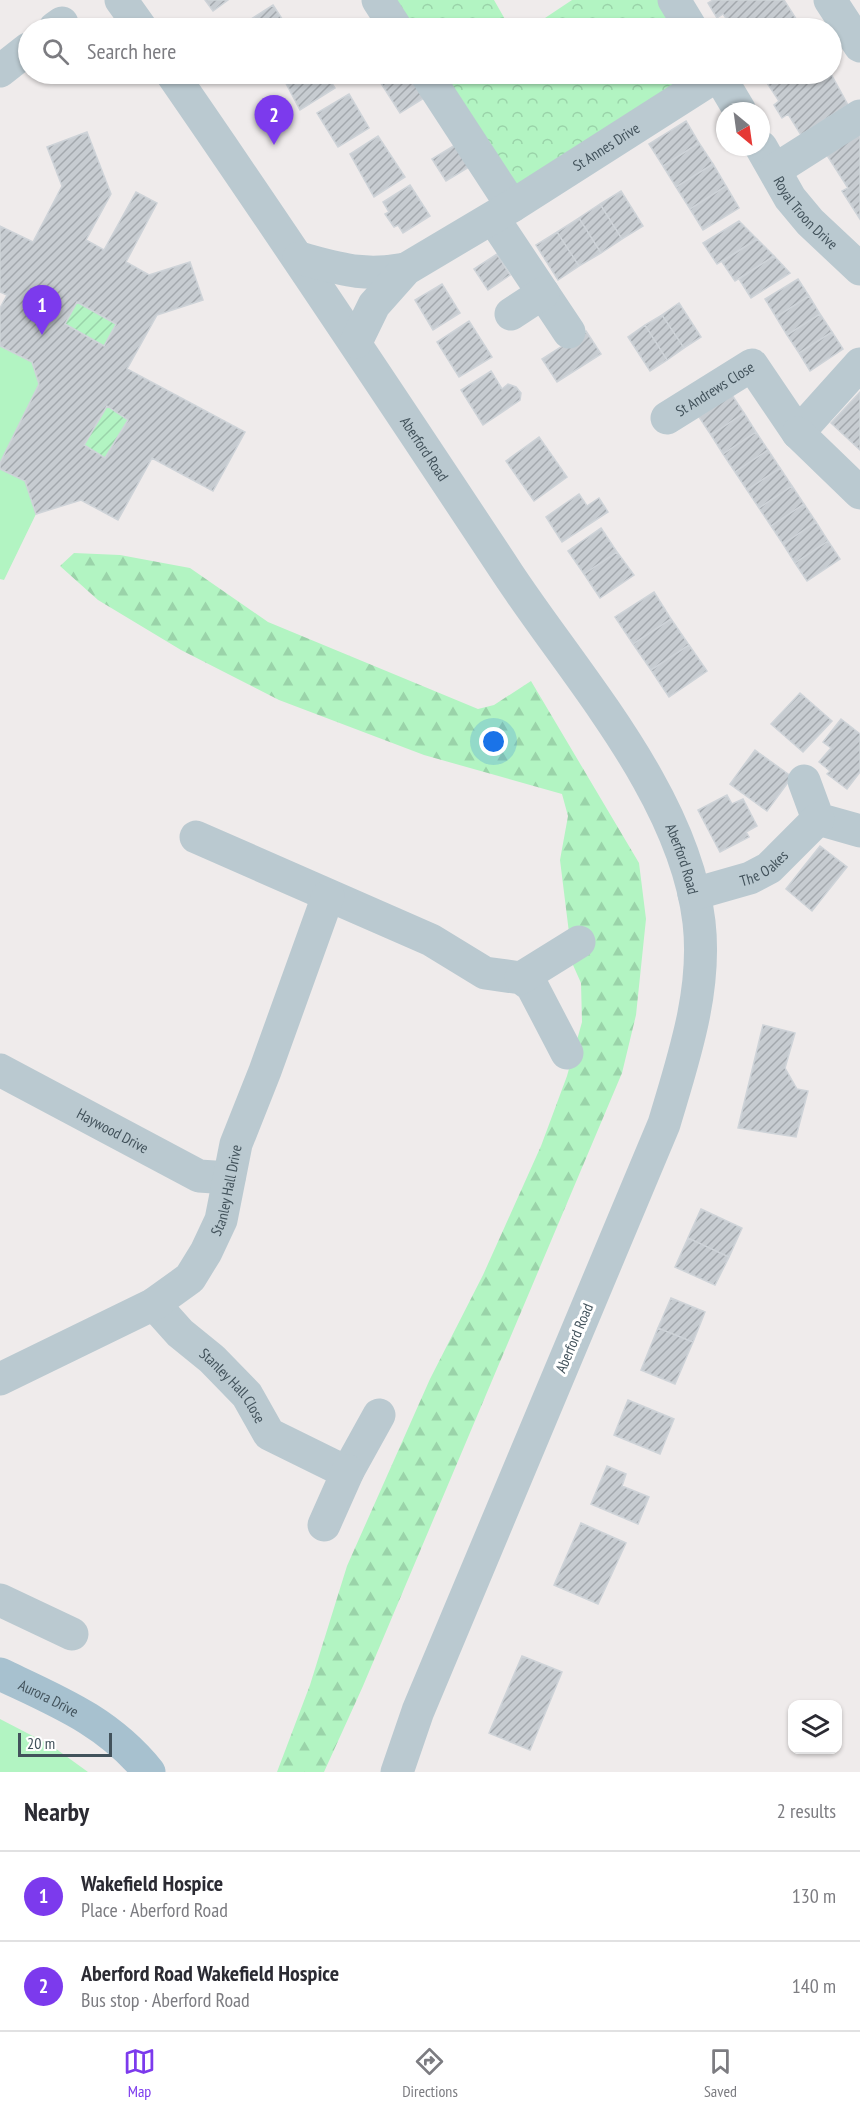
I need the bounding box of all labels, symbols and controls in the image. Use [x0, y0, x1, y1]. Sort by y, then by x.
search box [18, 18, 842, 84]
icon: search [39, 35, 72, 68]
text: Search here [87, 37, 176, 65]
pin: 2 [254, 96, 294, 145]
north arrow [716, 102, 770, 156]
street label: St Annes Drive [569, 118, 643, 174]
street label: Royal Troon Drive [770, 172, 842, 253]
pin: 1 [22, 286, 62, 335]
street label: St Andrews Close [672, 357, 757, 420]
street label: Aberford Road [397, 413, 453, 484]
your location [479, 727, 508, 756]
street label: Aberford Road [662, 820, 703, 896]
street label: The Oakes [738, 846, 791, 890]
street label: Haywood Drive [74, 1103, 152, 1157]
street label: Stanley Hall Drive [206, 1143, 245, 1238]
street label: Aberford Road [551, 1300, 597, 1376]
street label: Stanley Hall Close [196, 1343, 270, 1426]
street label: Aurora Drive [16, 1675, 82, 1721]
map controls [788, 1700, 842, 1754]
button: layers [788, 1700, 842, 1754]
scale bar [18, 1730, 112, 1758]
text: 20 m [27, 1733, 55, 1753]
text: Nearby [24, 1795, 89, 1828]
text: 2 results [777, 1798, 836, 1824]
text: Wakefield Hospice [81, 1869, 223, 1897]
text: 1 [39, 1883, 48, 1909]
text: 130 m [792, 1883, 836, 1909]
text: Place · Aberford Road [81, 1897, 228, 1923]
text: Aberford Road Wakefield Hospice [81, 1959, 339, 1987]
text: 2 [39, 1973, 48, 1999]
text: 140 m [792, 1973, 836, 1999]
text: Bus stop · Aberford Road [81, 1987, 250, 2013]
tab: Map [123, 2045, 156, 2101]
tab: Directions [402, 2045, 458, 2101]
tab: Saved [704, 2045, 737, 2101]

